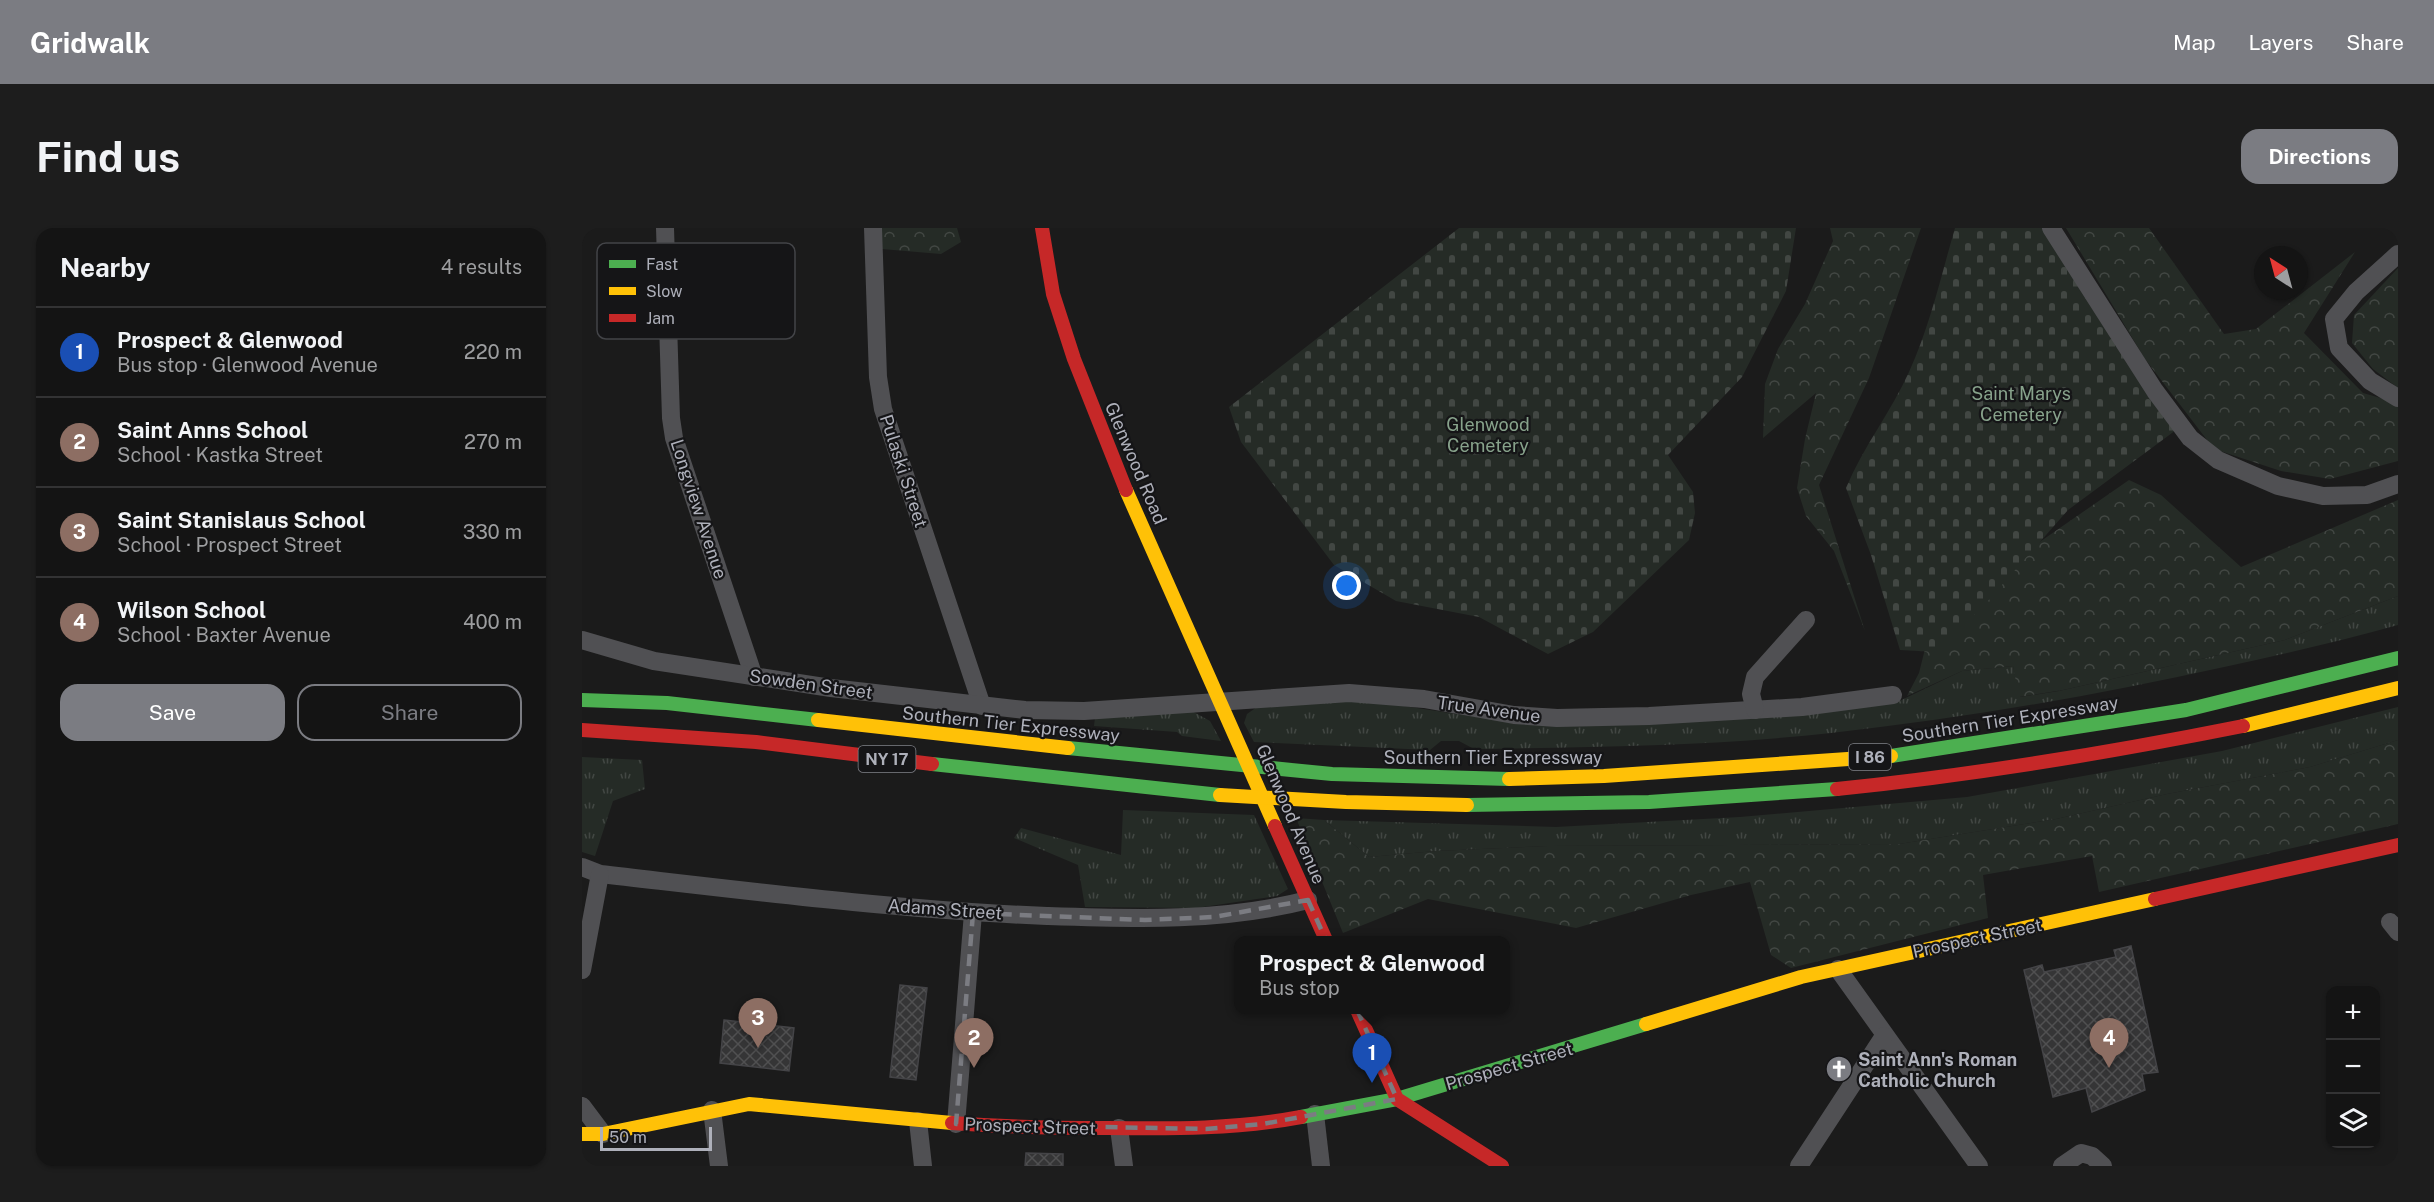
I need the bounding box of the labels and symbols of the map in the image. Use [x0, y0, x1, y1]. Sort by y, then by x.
legend [597, 243, 795, 339]
north arrow [2254, 246, 2308, 300]
text: Fast [646, 255, 678, 274]
text: Slow [646, 282, 683, 301]
text: Jam [646, 309, 675, 328]
park label: Saint Marys Cemetery [1971, 383, 2071, 425]
street label: Glenwood Road [1101, 399, 1171, 527]
street label: Pulaski Street [876, 412, 932, 530]
park label: Glenwood Cemetery [1446, 414, 1530, 456]
street label: Longview Avenue [667, 437, 731, 581]
your location [1332, 571, 1361, 600]
street label: Sowden Street [748, 665, 874, 703]
street label: True Avenue [1436, 691, 1542, 727]
street label: Southern Tier Expressway [1900, 691, 2120, 746]
street label: Southern Tier Expressway [901, 702, 1121, 746]
street label: Glenwood Avenue [1252, 741, 1330, 887]
road number: I 86 [1849, 744, 1891, 770]
road number: NY 17 [858, 746, 916, 772]
street label: Southern Tier Expressway [1384, 747, 1603, 768]
street label: Adams Street [887, 895, 1003, 923]
street label: Prospect Street [1910, 914, 2044, 962]
pin: 3 [738, 998, 777, 1048]
pin: 2 [954, 1018, 994, 1068]
pin: 4 [2090, 1018, 2128, 1068]
pin: 1 [1352, 1034, 1392, 1083]
street label: Prospect Street [1443, 1038, 1575, 1094]
place label: Saint Ann's Roman Catholic Church [1858, 1049, 2017, 1091]
church icon: Saint Ann's Roman Catholic Church [1824, 1054, 1854, 1084]
street label: Prospect Street [964, 1113, 1096, 1139]
scale bar [600, 1124, 712, 1152]

